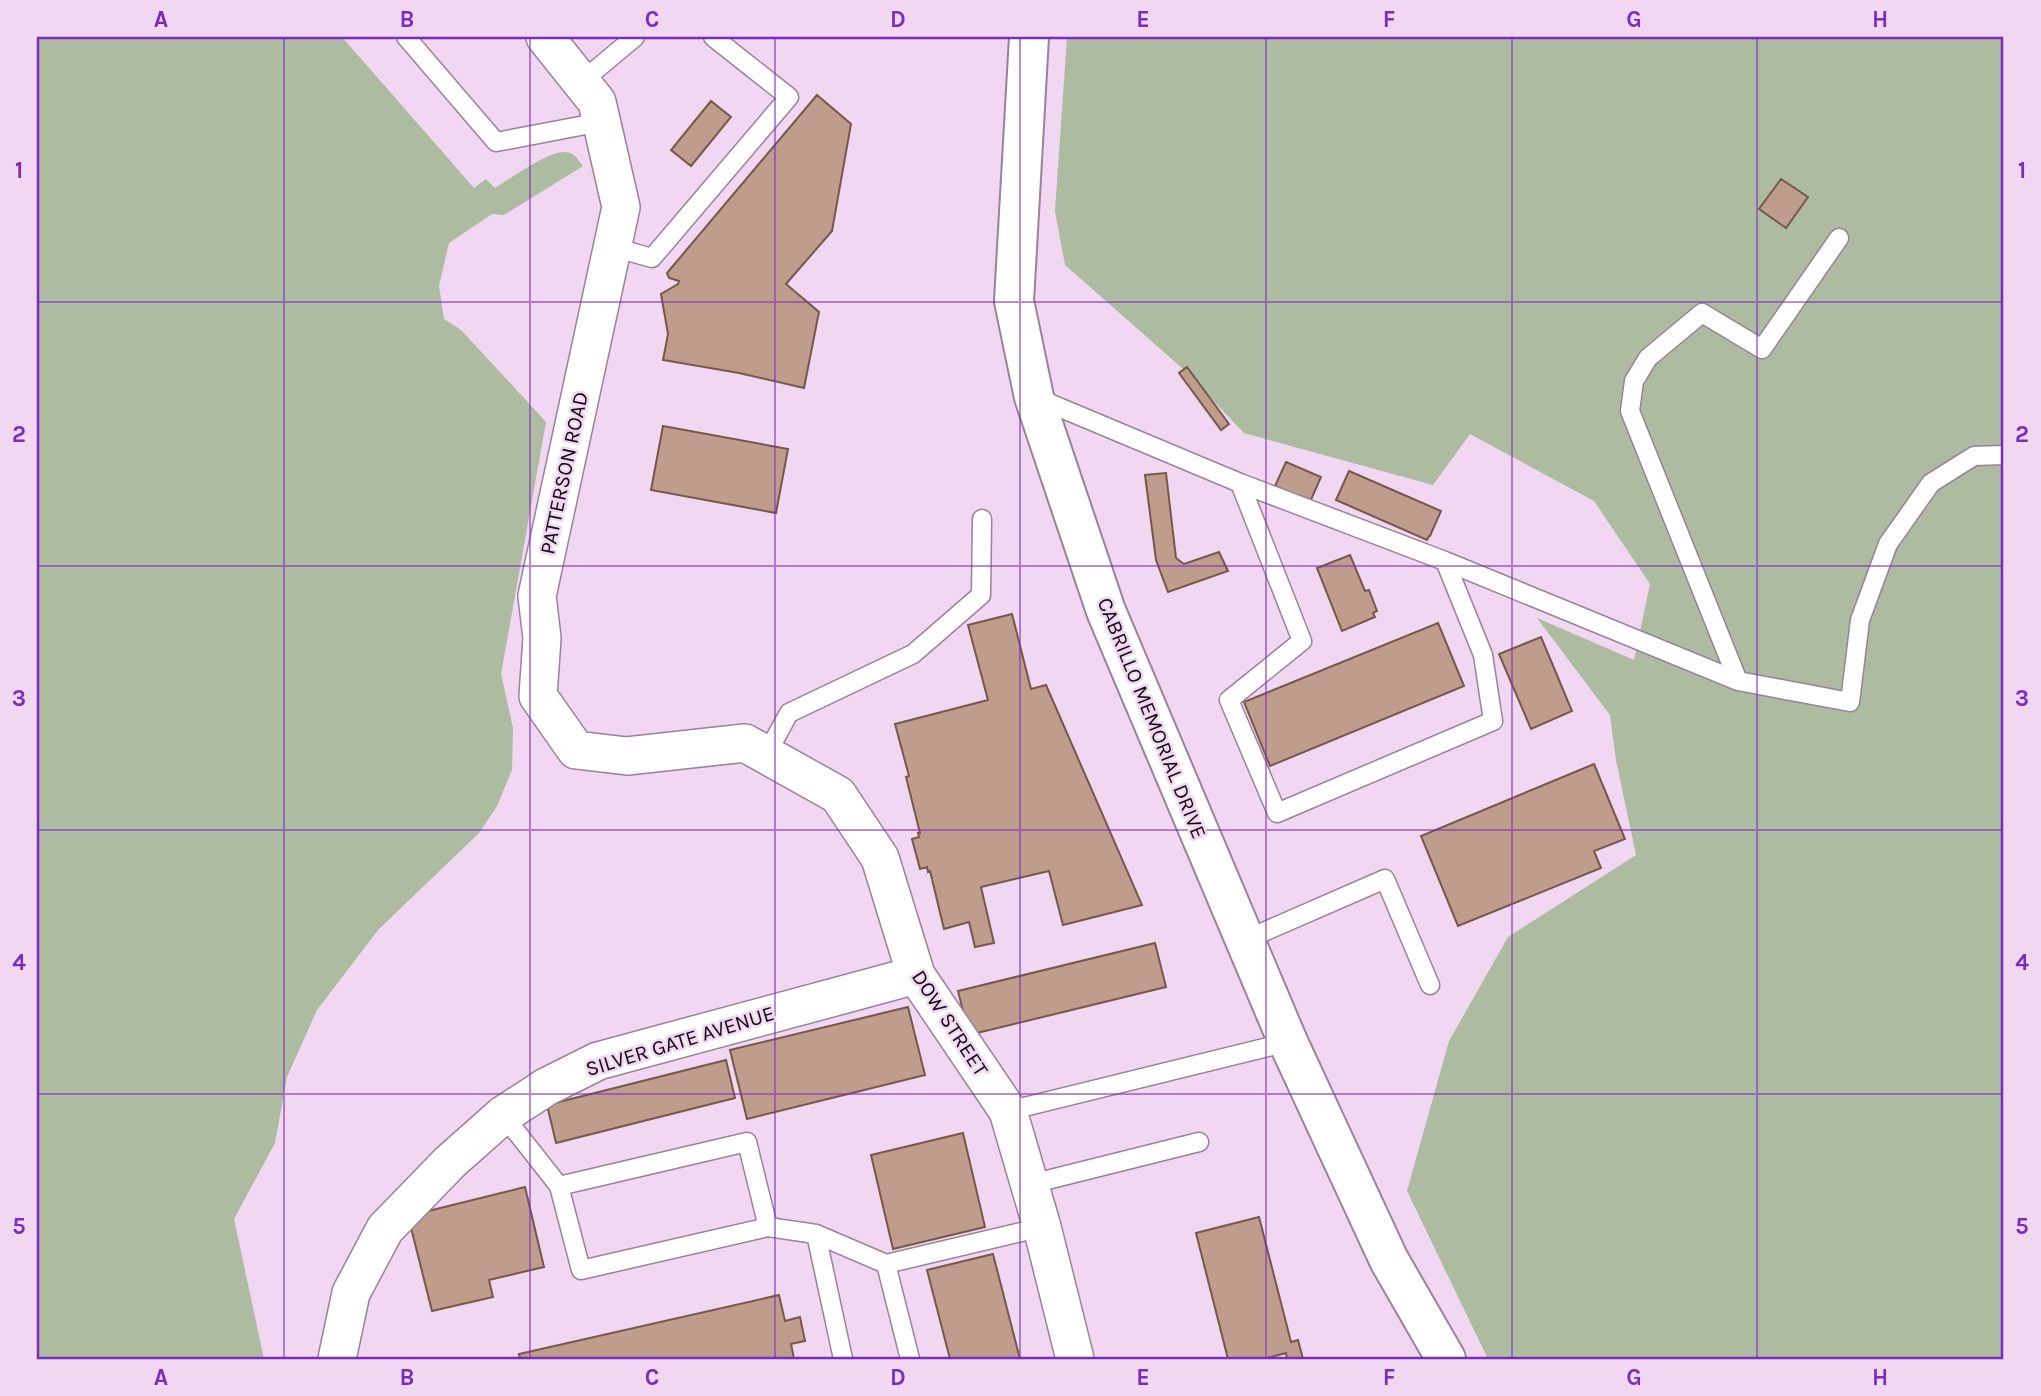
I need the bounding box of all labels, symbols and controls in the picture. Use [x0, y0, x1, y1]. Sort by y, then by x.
text: A [154, 6, 168, 33]
text: B [400, 6, 414, 33]
text: C [645, 6, 659, 33]
text: D [890, 6, 906, 33]
text: E [1136, 6, 1150, 33]
text: F [1383, 6, 1395, 33]
text: G [1626, 6, 1642, 33]
text: H [1872, 6, 1888, 33]
text: 1 [15, 157, 23, 184]
text: 1 [2018, 157, 2026, 184]
street label: PATTERSON ROAD [535, 389, 593, 557]
text: 2 [12, 421, 26, 448]
text: 2 [2015, 421, 2029, 448]
street label: CABRILLO MEMORIAL DRIVE [1093, 594, 1211, 842]
text: 3 [12, 685, 26, 712]
text: 3 [2015, 685, 2029, 712]
text: 4 [12, 949, 26, 976]
text: 4 [2015, 949, 2029, 976]
street label: DOW STREET [907, 966, 993, 1081]
street label: SILVER GATE AVENUE [583, 1001, 777, 1081]
text: 5 [12, 1213, 26, 1240]
text: 5 [2015, 1213, 2029, 1240]
text: A [154, 1364, 168, 1391]
text: B [400, 1364, 414, 1391]
text: C [645, 1364, 659, 1391]
text: D [890, 1364, 906, 1391]
text: E [1136, 1364, 1150, 1391]
text: F [1383, 1364, 1395, 1391]
text: G [1626, 1364, 1642, 1391]
text: H [1872, 1364, 1888, 1391]

